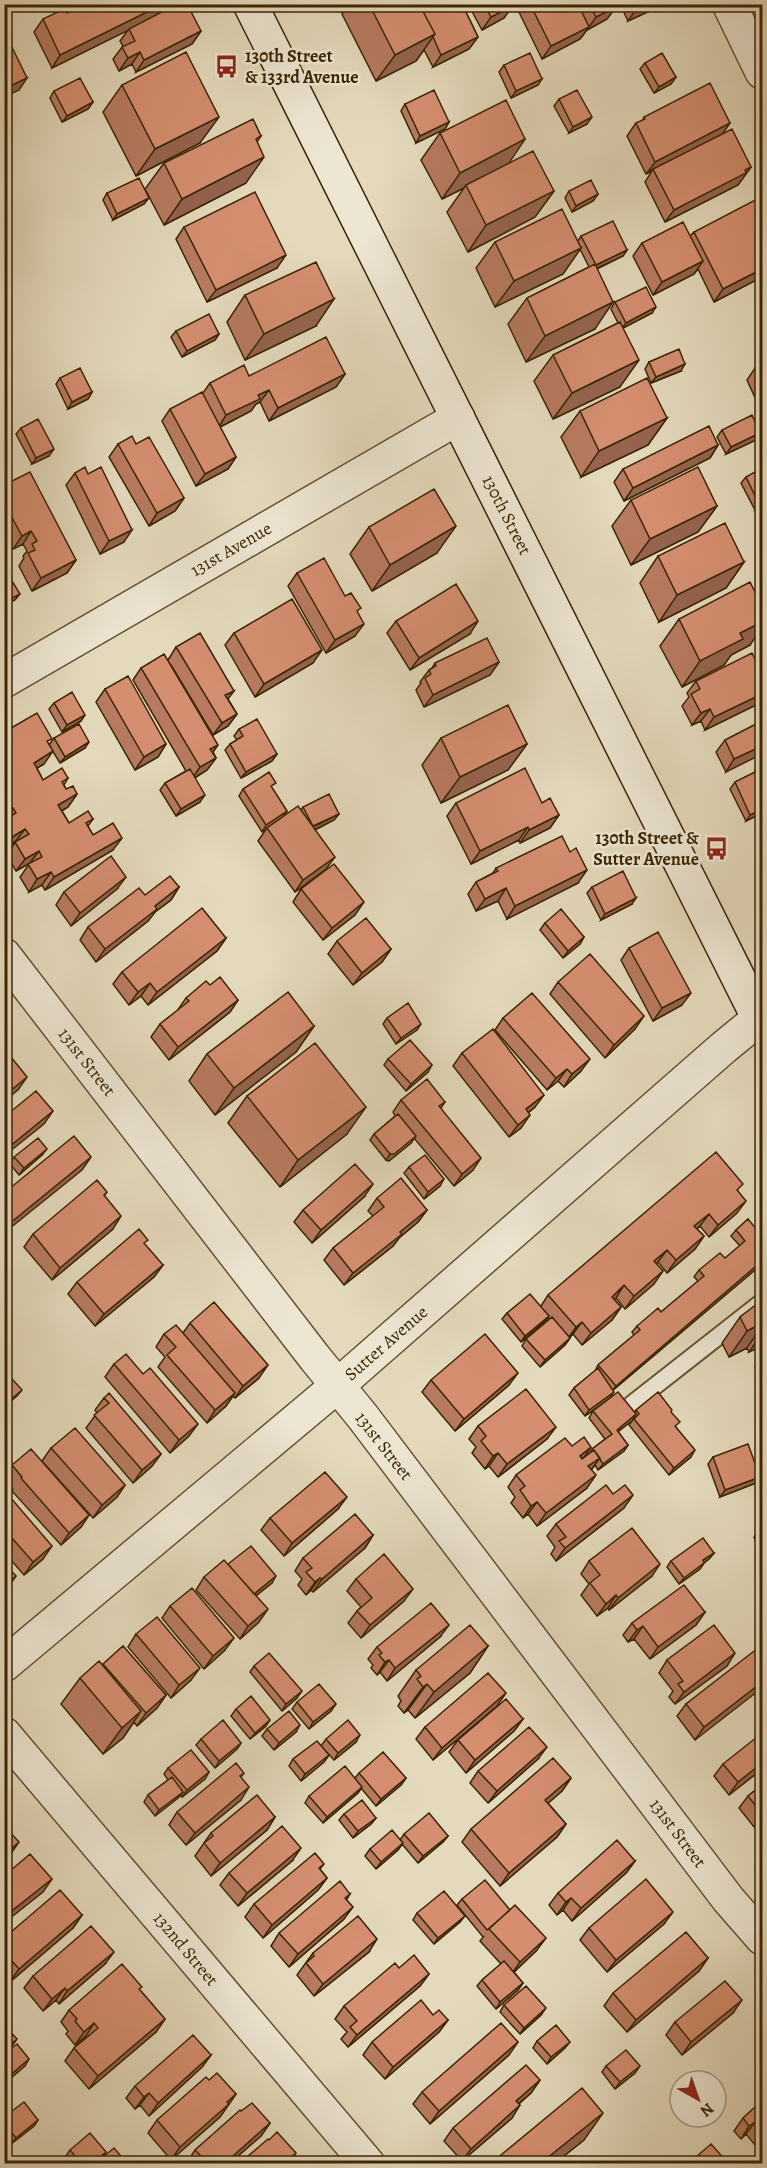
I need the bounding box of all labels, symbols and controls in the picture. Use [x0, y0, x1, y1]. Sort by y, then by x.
place label: 130th Street & 133rd Avenue [245, 44, 359, 89]
bus stop icon: 130th Street & 133rd Avenue [214, 53, 240, 79]
street label: 130th Street [477, 471, 537, 559]
street label: 131st Avenue [186, 516, 276, 582]
place label: 130th Street & Sutter Avenue [593, 826, 699, 871]
bus stop icon: 130th Street & Sutter Avenue [704, 835, 730, 861]
street label: 131st Street [53, 1023, 121, 1101]
street label: Sutter Avenue [339, 1300, 433, 1386]
street label: 131st Street [350, 1407, 418, 1485]
street label: 131st Street [644, 1794, 712, 1873]
street label: 132nd Street [148, 1907, 224, 1991]
north arrow [668, 2069, 728, 2129]
text: N [695, 2098, 719, 2122]

